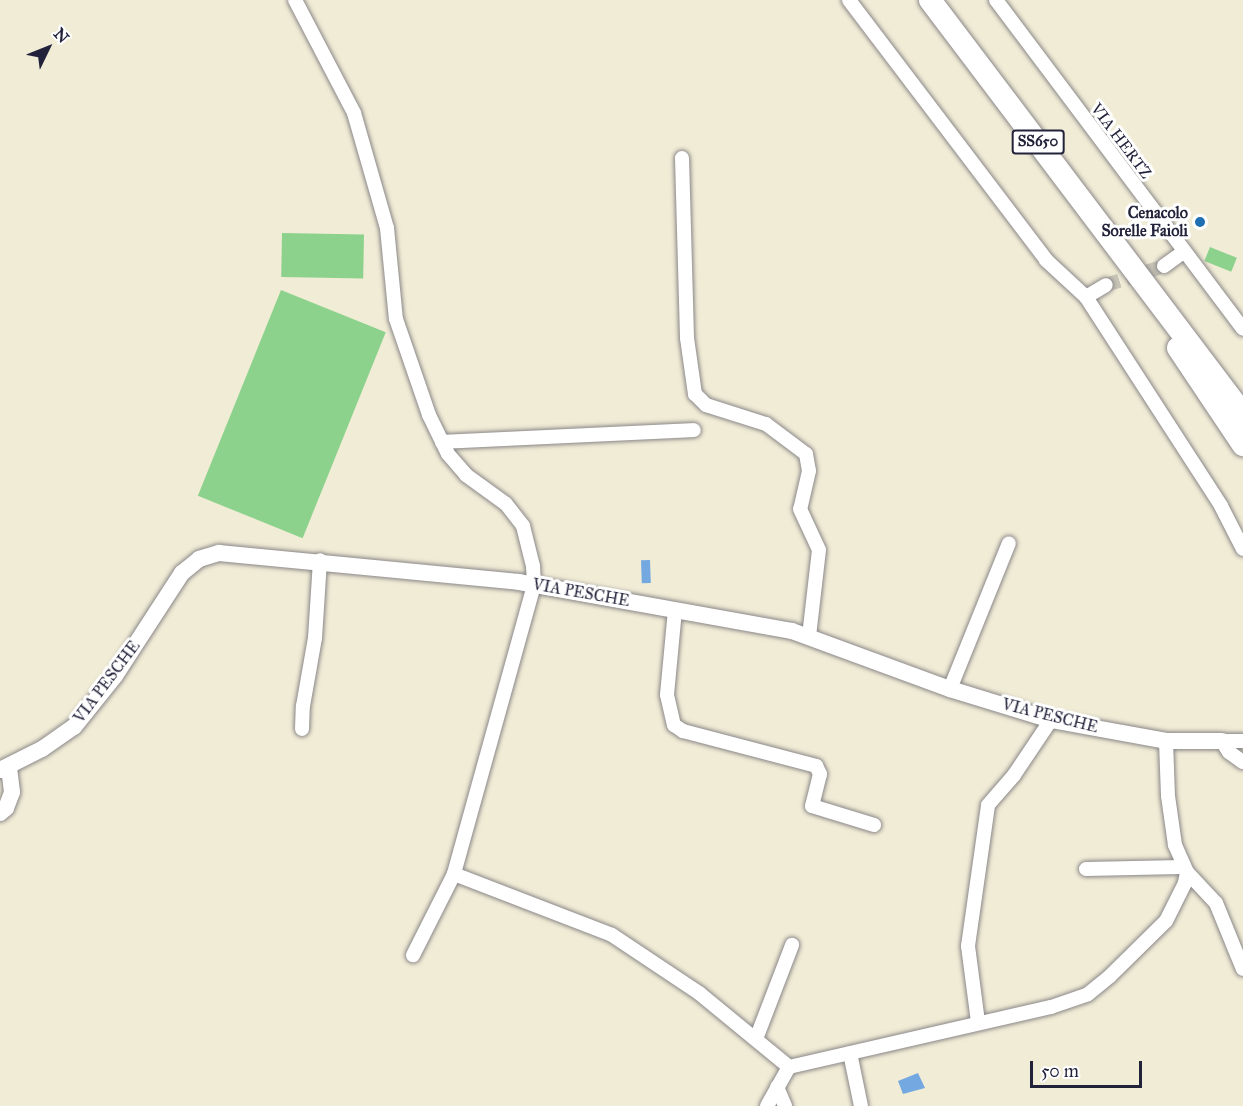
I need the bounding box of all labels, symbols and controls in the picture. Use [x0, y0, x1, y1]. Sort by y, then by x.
north arrow [18, 18, 78, 78]
text: N [50, 24, 73, 47]
street label: VIA HERTZ [1086, 99, 1156, 183]
road number: SS650 [1011, 130, 1065, 154]
place label: Cenacolo Sorelle Faioli [1101, 203, 1188, 241]
marker: Cenacolo Sorelle Faioli [1193, 215, 1207, 229]
street label: VIA PESCHE [531, 575, 631, 611]
street label: VIA PESCHE [70, 637, 144, 727]
street label: VIA PESCHE [1000, 695, 1100, 737]
scale bar [1033, 1049, 1146, 1087]
text: 50 m [1041, 1060, 1079, 1082]

